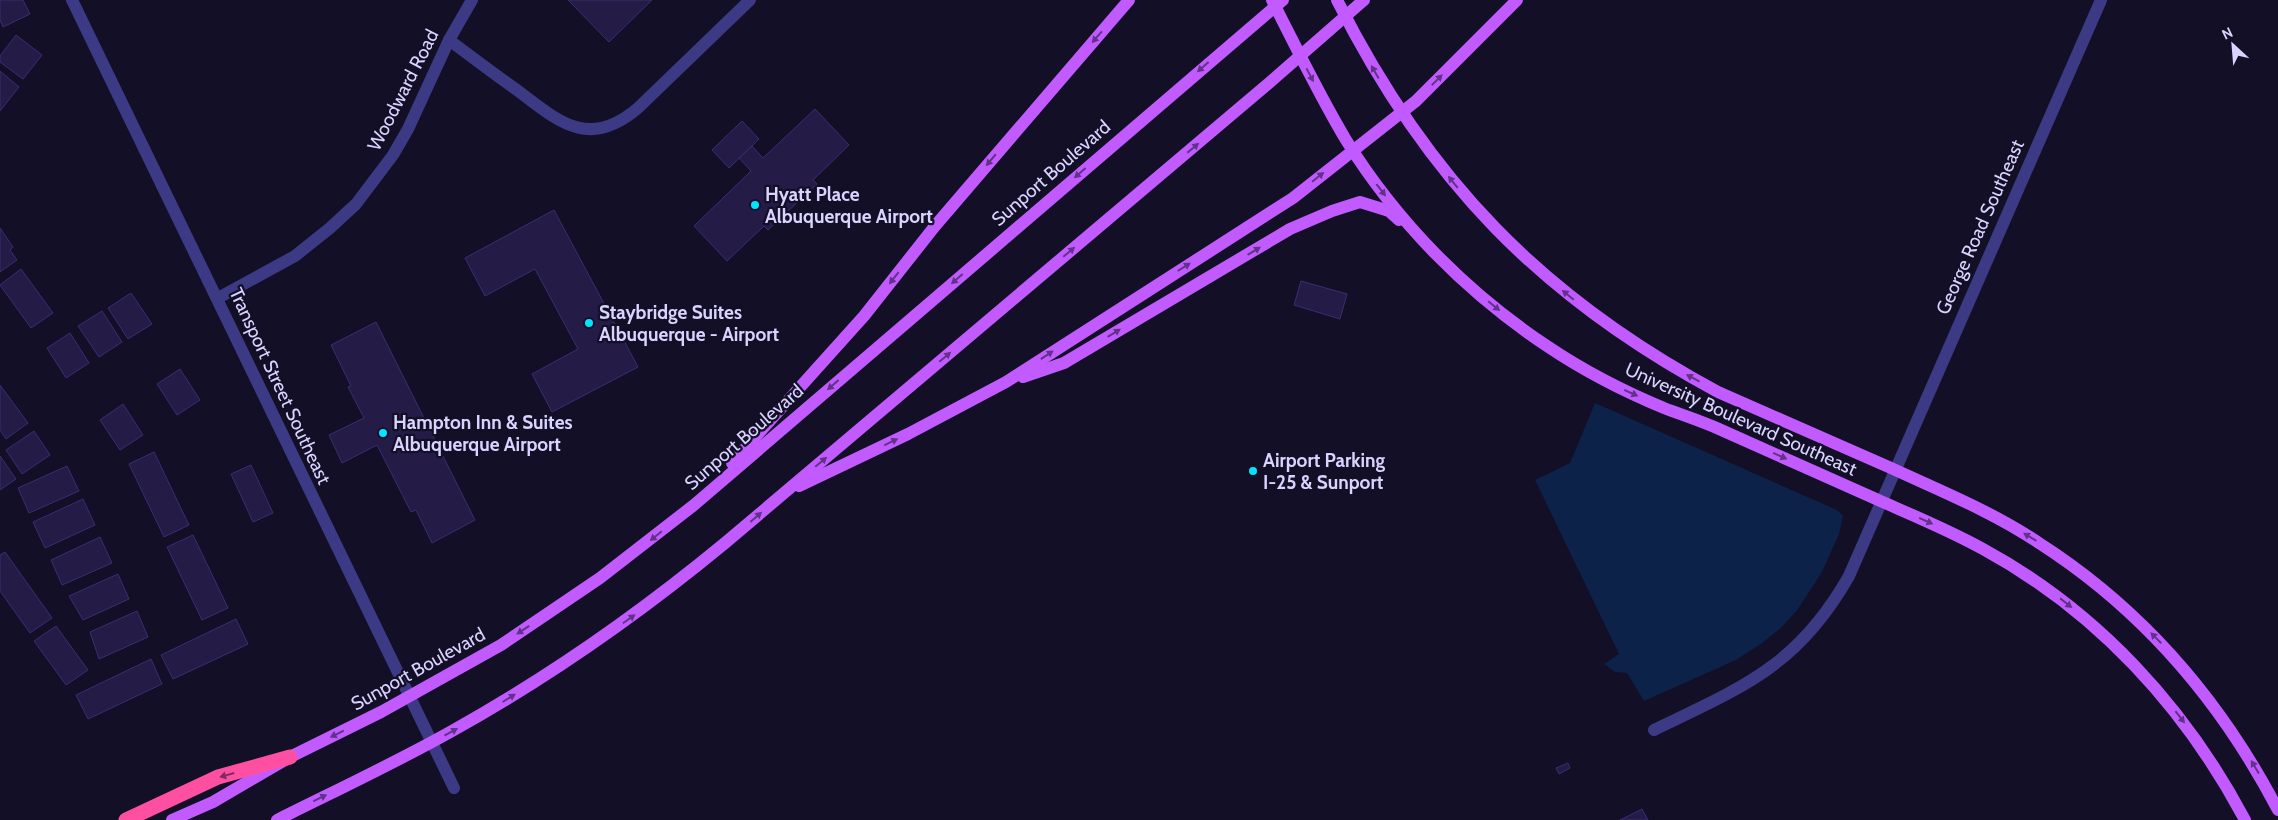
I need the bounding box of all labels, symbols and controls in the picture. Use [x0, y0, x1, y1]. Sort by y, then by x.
north arrow [2208, 20, 2258, 70]
text: N [2219, 23, 2236, 44]
street label: Woodward Road [362, 25, 444, 155]
one-way arrow [1091, 30, 1103, 42]
one-way arrow [1197, 62, 1210, 73]
one-way arrow [1371, 65, 1379, 79]
one-way arrow [1306, 68, 1314, 82]
one-way arrow [1431, 74, 1443, 86]
street label: Sunport Boulevard [987, 115, 1115, 231]
street label: George Road Southeast [1931, 135, 2029, 318]
one-way arrow [1186, 142, 1199, 153]
one-way arrow [986, 153, 997, 166]
one-way arrow [1074, 168, 1087, 179]
one-way arrow [1312, 171, 1325, 182]
one-way arrow [1447, 175, 1458, 188]
place label: Hyatt Place Albuquerque Airport [765, 183, 933, 228]
one-way arrow [1376, 183, 1387, 196]
marker: Hyatt Place Albuquerque Airport [749, 199, 761, 211]
one-way arrow [1247, 246, 1260, 255]
one-way arrow [1062, 247, 1075, 258]
one-way arrow [1177, 263, 1190, 272]
one-way arrow [889, 271, 899, 285]
one-way arrow [951, 273, 963, 285]
street label: Transport Street Southeast [224, 284, 336, 488]
one-way arrow [1562, 290, 1575, 301]
place label: Staybridge Suites Albuquerque - Airport [599, 301, 780, 346]
one-way arrow [1487, 301, 1500, 312]
marker: Staybridge Suites Albuquerque - Airport [583, 317, 595, 329]
one-way arrow [1107, 329, 1120, 338]
one-way arrow [1040, 350, 1054, 360]
one-way arrow [938, 352, 951, 363]
street label: University Boulevard Southeast [1622, 357, 1861, 481]
one-way arrow [1686, 374, 1699, 383]
street label: Sunport Boulevard [680, 379, 808, 495]
one-way arrow [828, 379, 840, 391]
one-way arrow [1624, 389, 1638, 397]
place label: Hampton Inn & Suites Albuquerque Airport [393, 411, 572, 456]
marker: Hampton Inn & Suites Albuquerque Airport [377, 427, 389, 439]
one-way arrow [883, 438, 898, 447]
place label: Airport Parking I-25 & Sunport [1263, 449, 1386, 494]
one-way arrow [1773, 453, 1787, 461]
one-way arrow [814, 456, 826, 468]
marker: Airport Parking I-25 & Sunport [1247, 465, 1259, 477]
one-way arrow [749, 512, 762, 523]
one-way arrow [1919, 517, 1933, 525]
one-way arrow [649, 530, 662, 541]
one-way arrow [2023, 532, 2036, 541]
one-way arrow [2059, 598, 2072, 608]
one-way arrow [622, 614, 636, 624]
street label: Sunport Boulevard [347, 623, 489, 715]
one-way arrow [517, 625, 530, 635]
one-way arrow [2150, 633, 2162, 645]
one-way arrow [503, 694, 516, 703]
one-way arrow [2175, 711, 2186, 724]
one-way arrow [443, 728, 458, 736]
one-way arrow [330, 730, 344, 738]
one-way arrow [2250, 760, 2259, 773]
one-way arrow [219, 771, 234, 779]
one-way arrow [313, 794, 327, 802]

